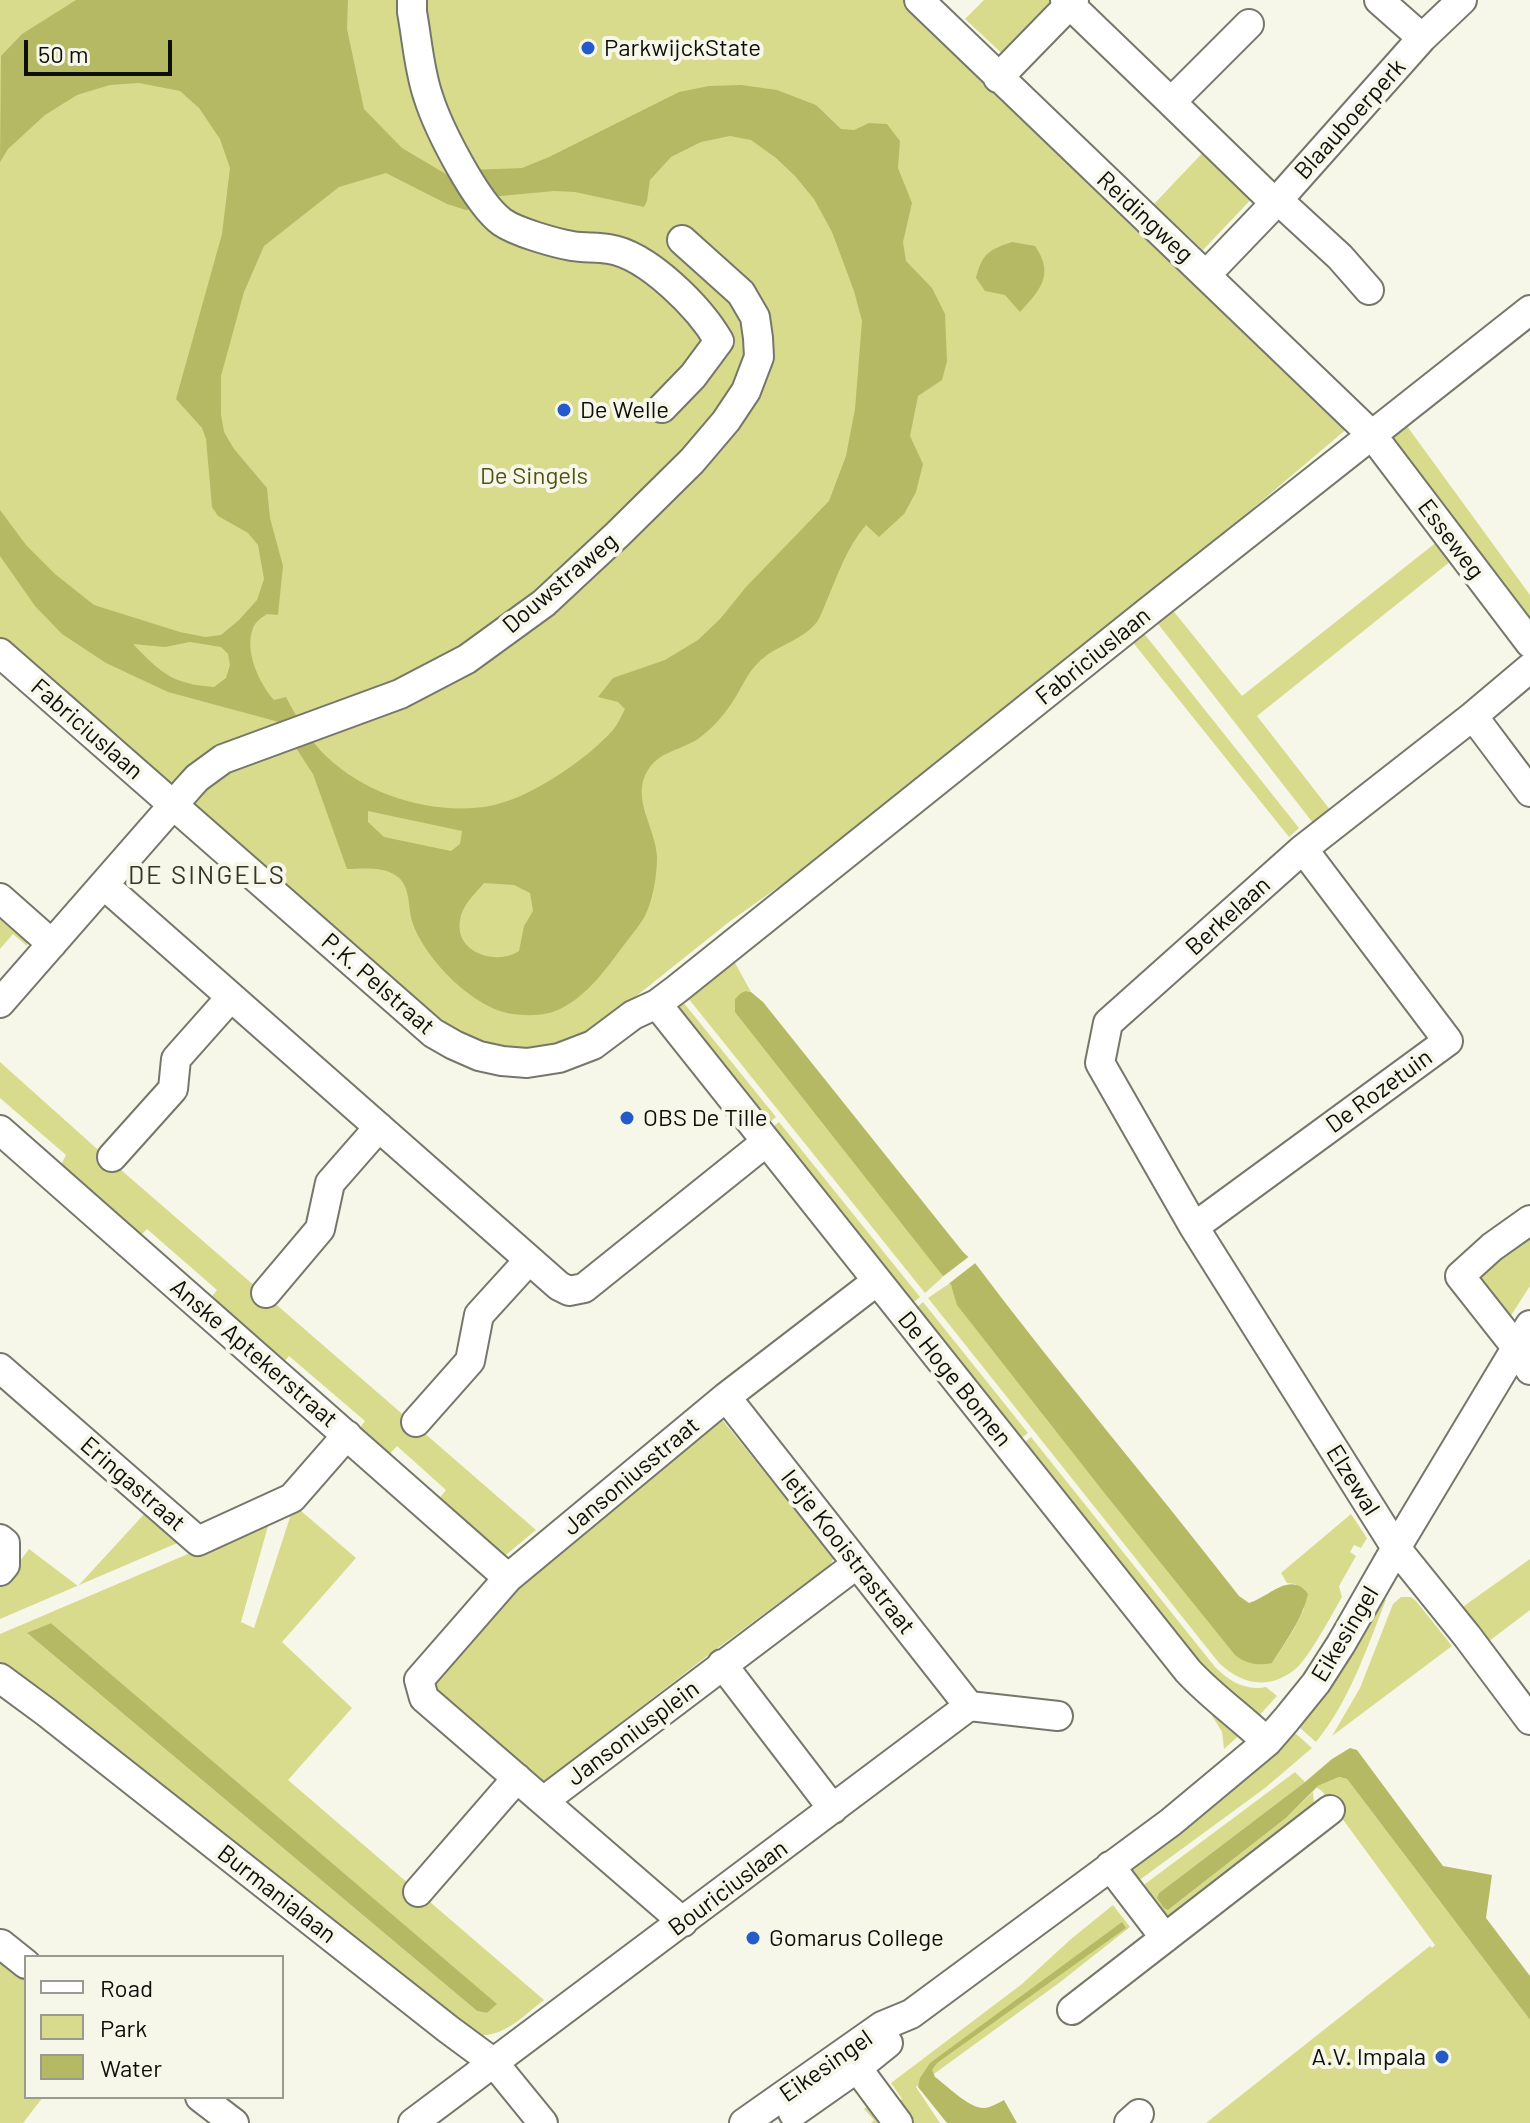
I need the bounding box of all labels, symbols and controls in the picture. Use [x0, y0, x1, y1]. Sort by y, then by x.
scale bar [28, 24, 176, 74]
place label: ParkwijckState [604, 34, 761, 62]
text: 50 m [38, 39, 89, 68]
marker: ParkwijckState [579, 39, 597, 57]
street label: Blaauboerperk [1288, 53, 1412, 185]
street label: Reidingweg [1091, 165, 1199, 269]
place label: De Welle [580, 396, 669, 424]
marker: De Welle [555, 401, 573, 419]
park label: De Singels [480, 462, 588, 490]
street label: Esseweg [1412, 493, 1490, 585]
street label: Douwstraweg [497, 527, 623, 639]
street label: Fabriciuslaan [1030, 601, 1156, 711]
street label: Fabriciuslaan [25, 673, 149, 785]
district label: DE SINGELS [128, 859, 286, 891]
street label: Berkelaan [1180, 871, 1276, 961]
street label: P.K. Pelstraat [316, 927, 440, 1041]
street label: De Rozetuin [1320, 1043, 1438, 1139]
place label: OBS De Tille [643, 1104, 767, 1132]
marker: OBS De Tille [618, 1109, 636, 1127]
street label: Anske Aptekerstraat [164, 1272, 344, 1434]
street label: De Hoge Bomen [892, 1306, 1018, 1452]
street label: Jansoniusstraat [557, 1411, 705, 1541]
street label: Eringastraat [75, 1431, 191, 1537]
street label: Elzewal [1320, 1439, 1386, 1521]
street label: Ietje Kooistrastraat [775, 1464, 921, 1640]
street label: Eikesingel [1305, 1581, 1385, 1687]
street label: Jansoniusplein [561, 1674, 705, 1792]
street label: Bouriciuslaan [663, 1834, 793, 1942]
street label: Burmanialaan [212, 1839, 342, 1949]
place label: Gomarus College [769, 1924, 944, 1952]
marker: Gomarus College [744, 1929, 762, 1947]
legend [24, 1955, 284, 2099]
text: Road [100, 1973, 153, 2002]
text: Park [100, 2013, 147, 2042]
street label: Eikesingel [774, 2024, 878, 2108]
place label: A.V. Impala [1312, 2043, 1426, 2071]
marker: A.V. Impala [1433, 2048, 1451, 2066]
text: Water [100, 2053, 162, 2082]

